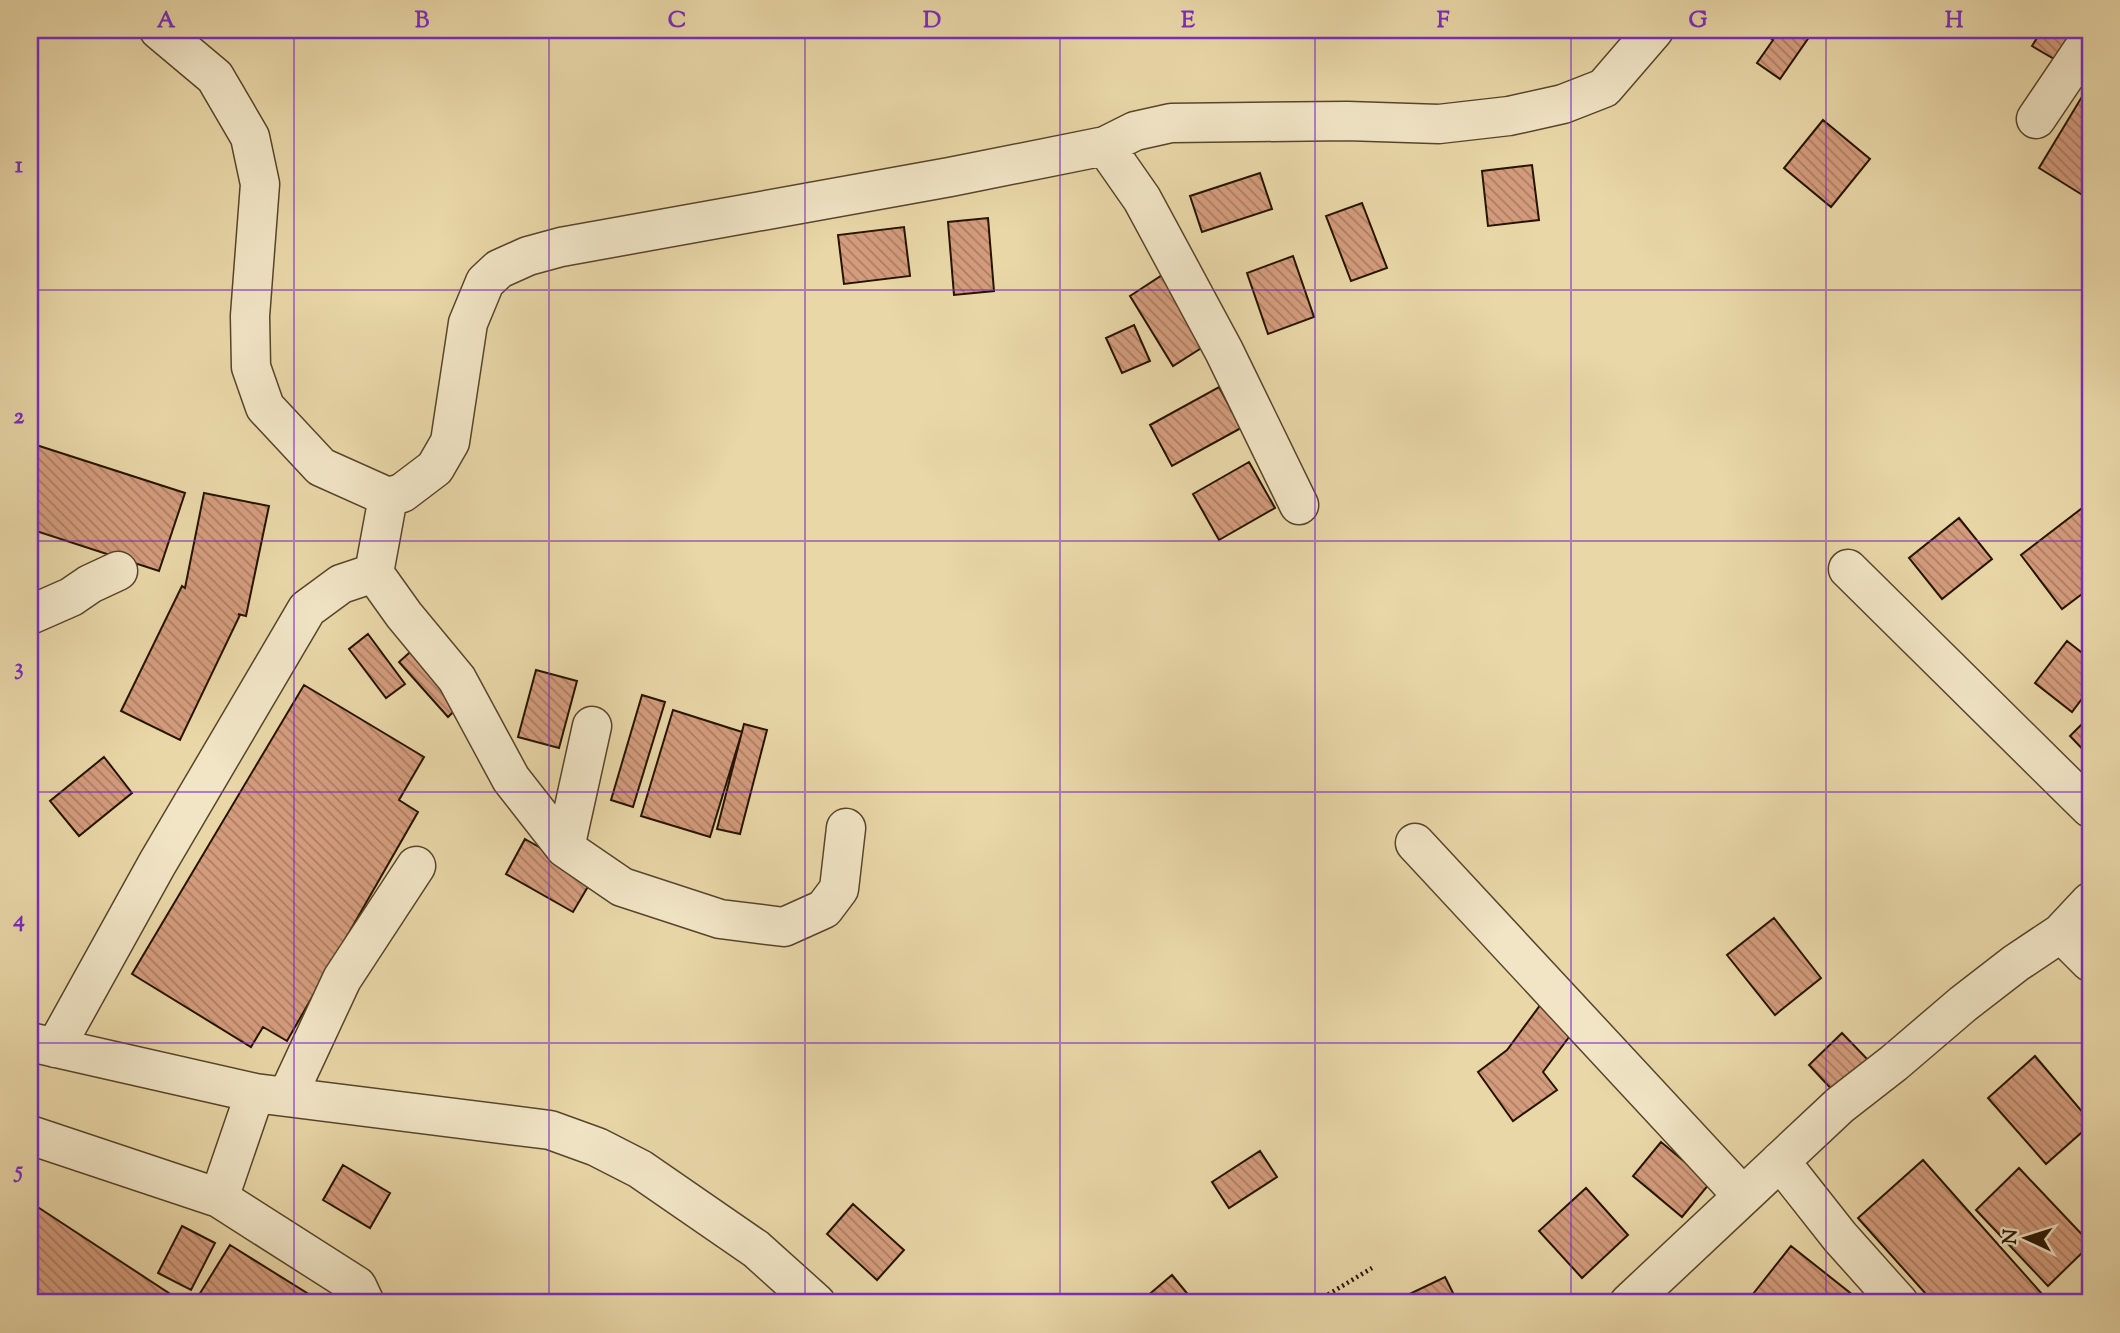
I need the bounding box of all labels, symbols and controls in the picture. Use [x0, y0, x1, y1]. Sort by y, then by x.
text: A [157, 5, 176, 38]
text: B [415, 5, 430, 38]
text: C [668, 5, 686, 38]
text: D [923, 5, 941, 38]
text: E [1181, 5, 1195, 38]
text: F [1437, 5, 1450, 38]
text: G [1689, 5, 1708, 38]
text: H [1945, 5, 1964, 38]
text: 1 [15, 150, 23, 183]
text: 2 [14, 401, 25, 434]
text: 3 [14, 652, 24, 685]
text: 4 [12, 904, 25, 937]
text: 5 [13, 1155, 23, 1188]
north arrow [1990, 1204, 2060, 1274]
text: N [1998, 1228, 2026, 1245]

